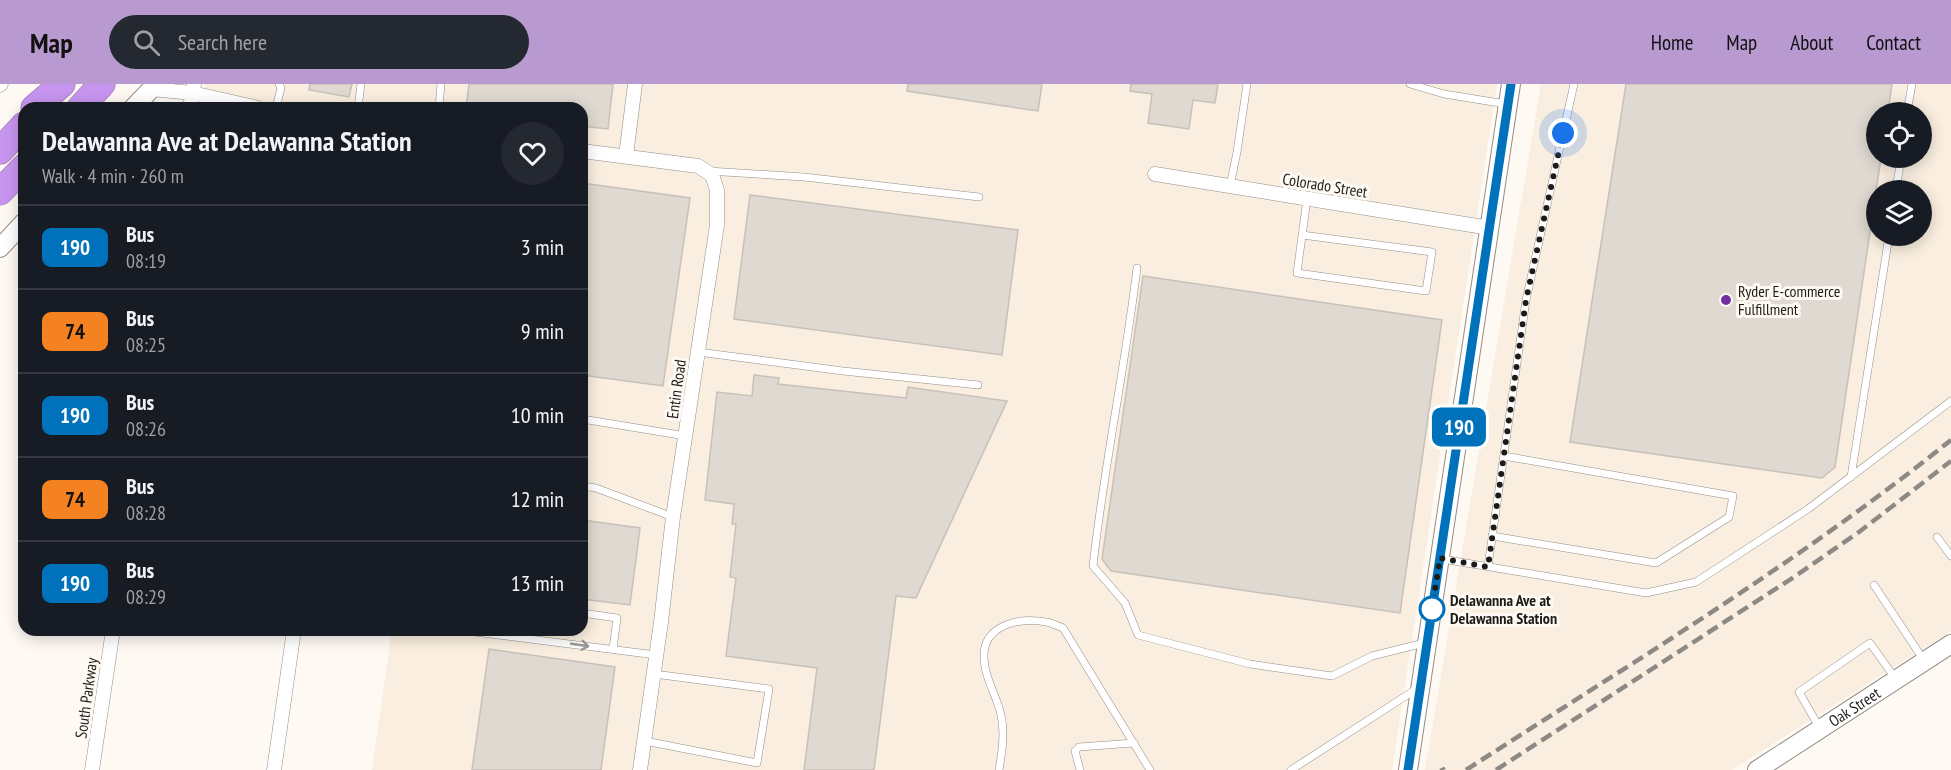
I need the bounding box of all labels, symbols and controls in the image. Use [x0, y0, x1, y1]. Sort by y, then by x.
search box [109, 15, 529, 69]
text: Map [30, 24, 73, 61]
icon: search [130, 26, 163, 59]
text: Search here [178, 28, 267, 56]
text: Home [1651, 29, 1693, 56]
text: Map [1726, 29, 1757, 56]
text: About [1790, 29, 1833, 56]
text: Contact [1866, 29, 1921, 56]
map controls [1866, 102, 1932, 246]
button: locate [1866, 102, 1932, 168]
your location [1548, 118, 1578, 148]
text: Delawanna Ave at Delawanna Station [42, 122, 411, 159]
button: heart [501, 122, 564, 185]
text: Walk · 4 min · 260 m [42, 163, 184, 189]
street label: Colorado Street [1281, 168, 1369, 202]
button: layers [1866, 180, 1932, 246]
text: Bus [126, 220, 154, 248]
text: 3 min [521, 233, 564, 261]
text: 190 [60, 234, 90, 261]
text: 08:19 [126, 248, 166, 274]
place label: Ryder E-commerce Fulfillment [1738, 281, 1840, 319]
marker: Ryder E-commerce Fulfillment [1719, 293, 1733, 307]
text: Bus [126, 304, 154, 332]
text: 9 min [521, 317, 564, 345]
text: 74 [65, 318, 85, 345]
text: 08:25 [126, 332, 166, 358]
street label: Entin Road [662, 358, 690, 420]
text: Bus [126, 388, 154, 416]
text: 10 min [511, 401, 564, 429]
text: 190 [60, 402, 90, 429]
line badge: 190 [1424, 408, 1494, 446]
text: 190 [1444, 414, 1474, 441]
text: 08:26 [126, 416, 166, 442]
text: Bus [126, 472, 154, 500]
text: 12 min [511, 485, 564, 513]
text: 74 [65, 486, 85, 513]
text: 08:28 [126, 500, 166, 526]
text: Bus [126, 556, 154, 584]
text: 13 min [511, 569, 564, 597]
text: 190 [60, 570, 90, 597]
text: 08:29 [126, 584, 166, 610]
place label: Delawanna Ave at Delawanna Station [1450, 590, 1557, 628]
marker: Delawanna Ave at Delawanna Station [1419, 596, 1445, 622]
one-way arrow [570, 639, 589, 650]
street label: South Parkway [70, 656, 102, 740]
street label: Oak Street [1825, 682, 1884, 731]

